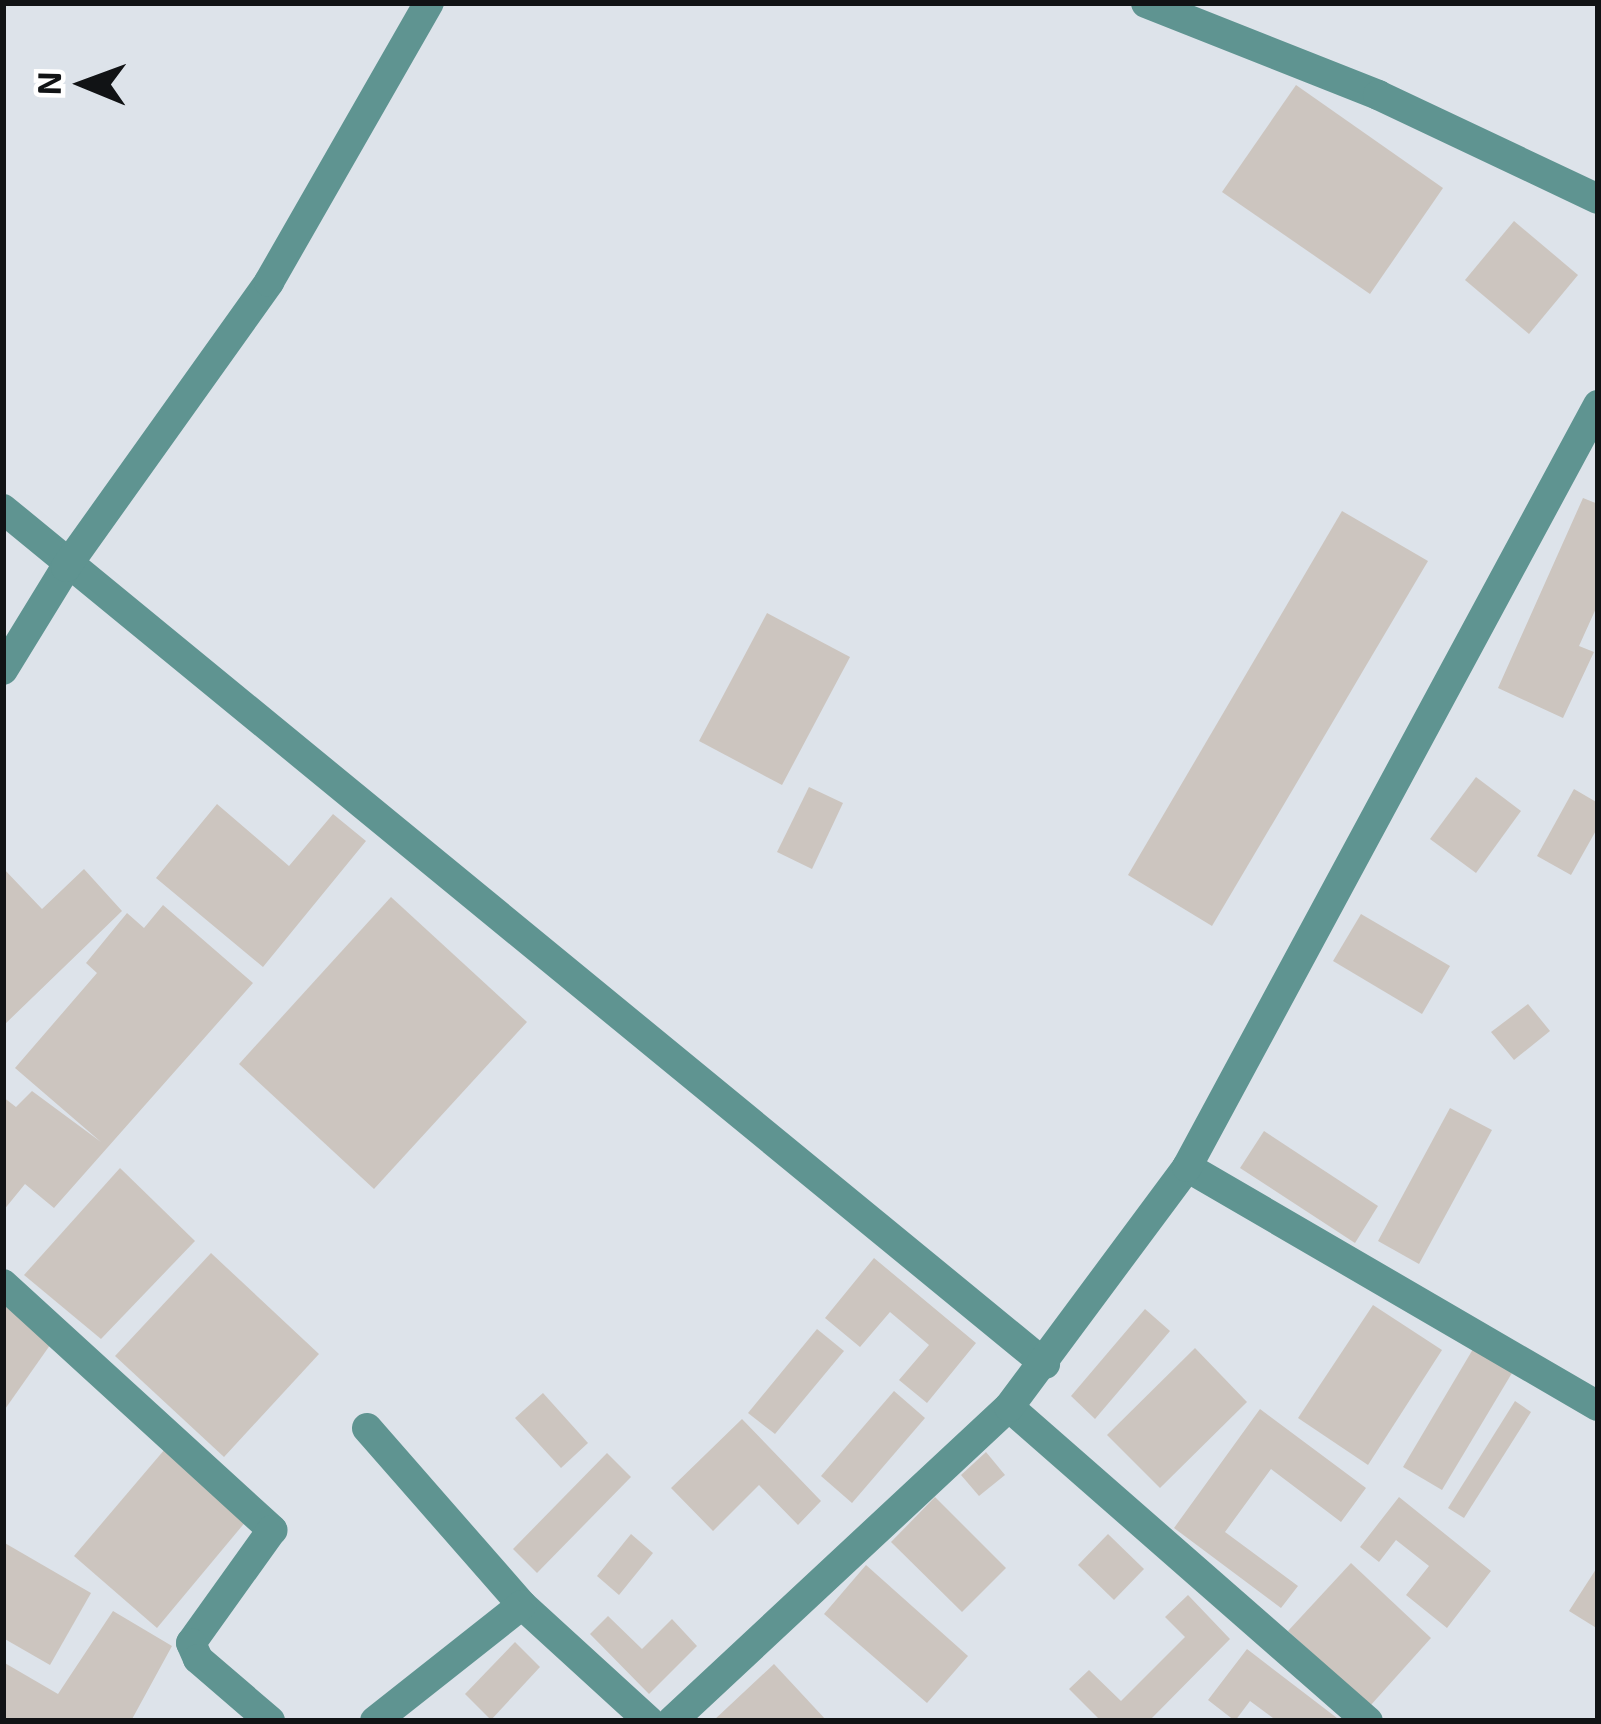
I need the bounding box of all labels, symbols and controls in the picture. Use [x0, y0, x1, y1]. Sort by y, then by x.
north arrow [24, 24, 144, 144]
text: N [28, 71, 68, 96]

